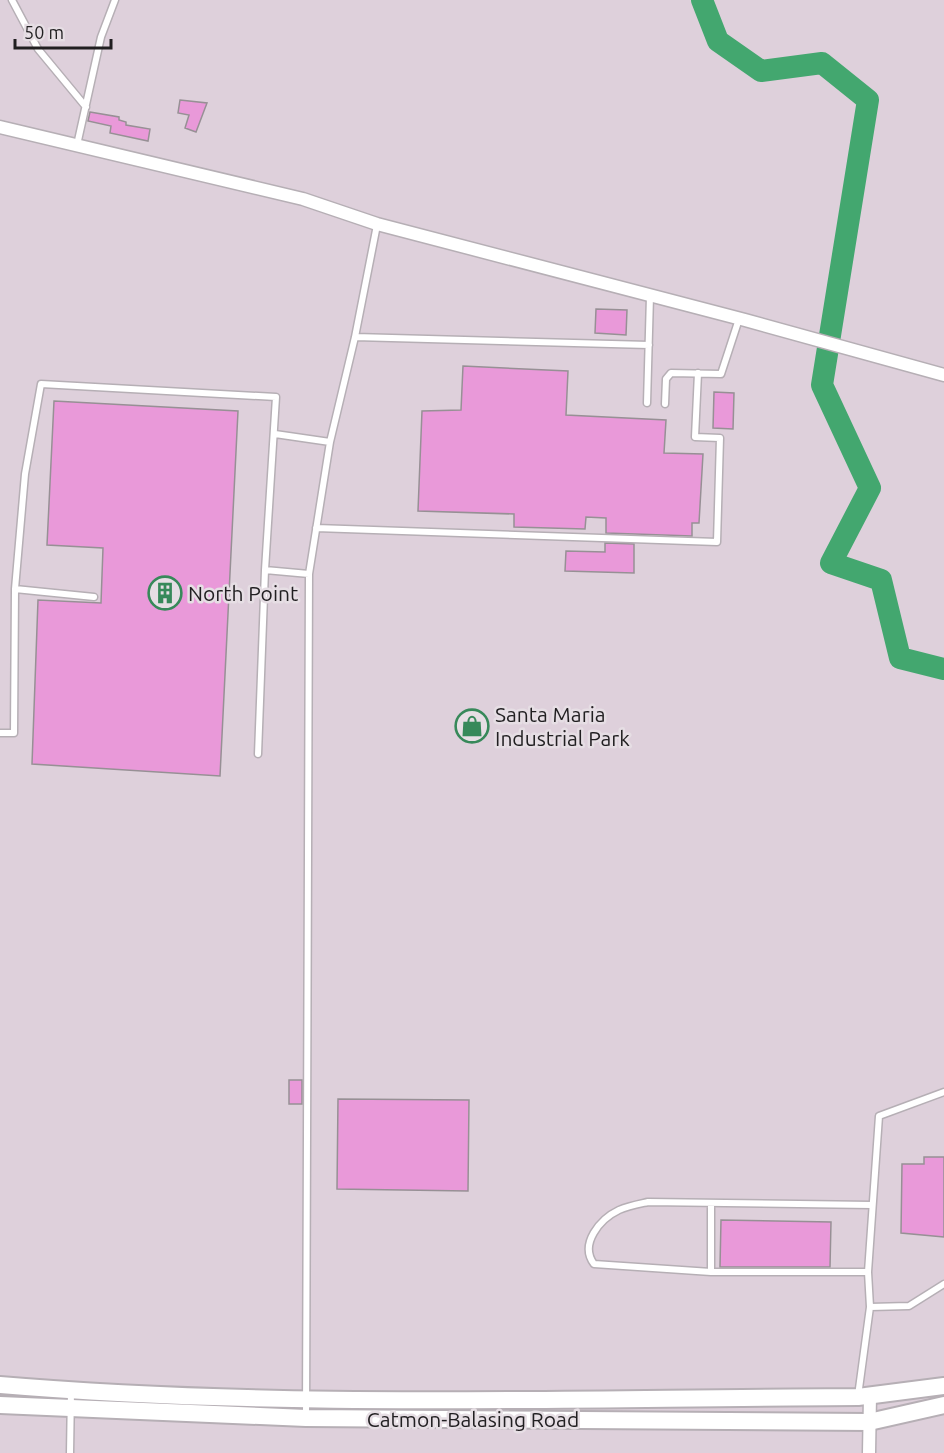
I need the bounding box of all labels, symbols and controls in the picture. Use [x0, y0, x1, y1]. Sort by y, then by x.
scale bar [15, 12, 111, 50]
text: 50 m [24, 22, 64, 42]
building icon: North Point [147, 575, 183, 611]
place label: North Point [188, 581, 298, 605]
place label: Santa Maria Industrial Park [495, 702, 630, 750]
shop icon: Santa Maria Industrial Park [454, 708, 490, 744]
street label: Catmon-Balasing Road [367, 1407, 579, 1431]

